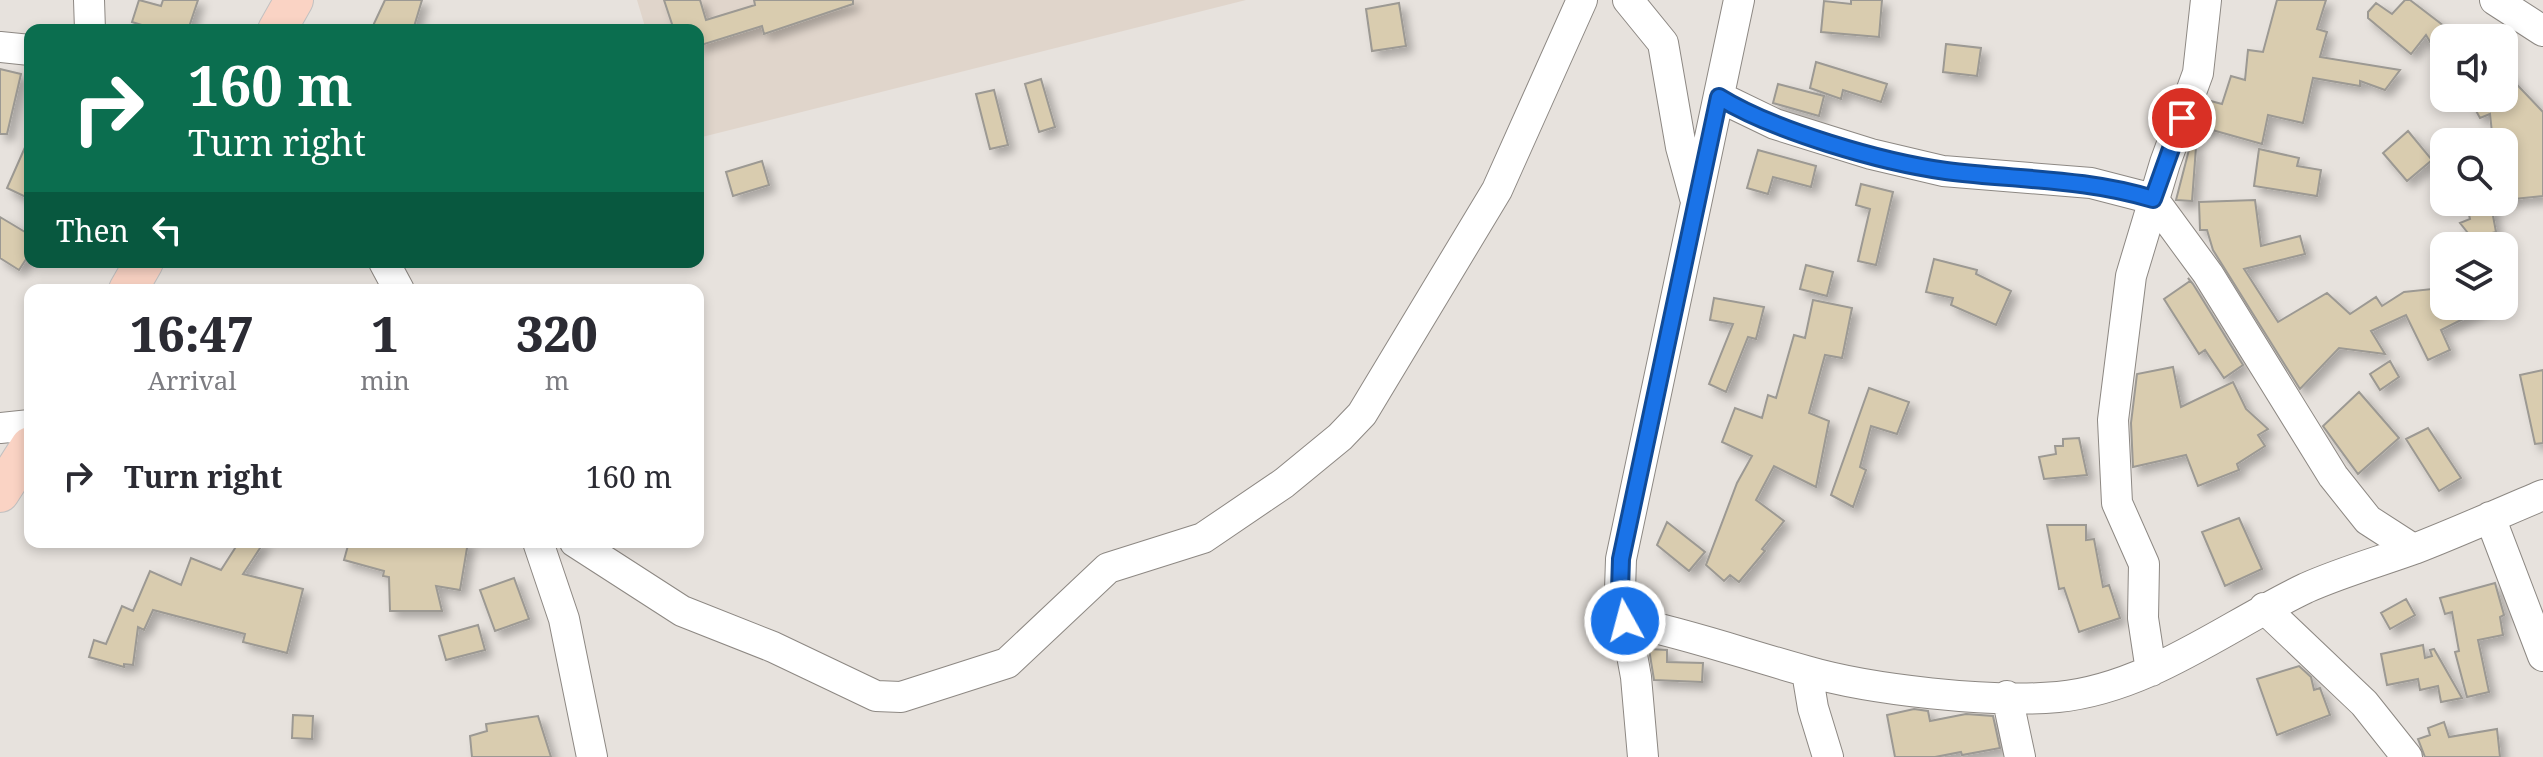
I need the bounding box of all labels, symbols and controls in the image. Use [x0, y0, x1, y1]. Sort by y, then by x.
map controls [2430, 24, 2518, 320]
button: sound [2430, 24, 2518, 112]
text: 160 m [188, 46, 353, 122]
icon: right [56, 56, 160, 160]
pin [2148, 84, 2216, 152]
icon: arrive [2160, 96, 2204, 140]
text: Turn right [188, 118, 366, 167]
button: search [2430, 128, 2518, 216]
icon: left [145, 208, 189, 252]
text: Then [56, 210, 129, 251]
button: layers [2430, 232, 2518, 320]
text: 16:47 [130, 301, 254, 366]
text: 1 [371, 301, 399, 366]
text: 320 [516, 301, 598, 366]
text: Arrival [148, 362, 237, 398]
text: min [360, 362, 410, 398]
text: m [545, 362, 569, 398]
icon: right [56, 454, 100, 498]
text: Turn right [124, 456, 282, 497]
text: 160 m [586, 456, 672, 497]
position arrow [1583, 579, 1667, 663]

